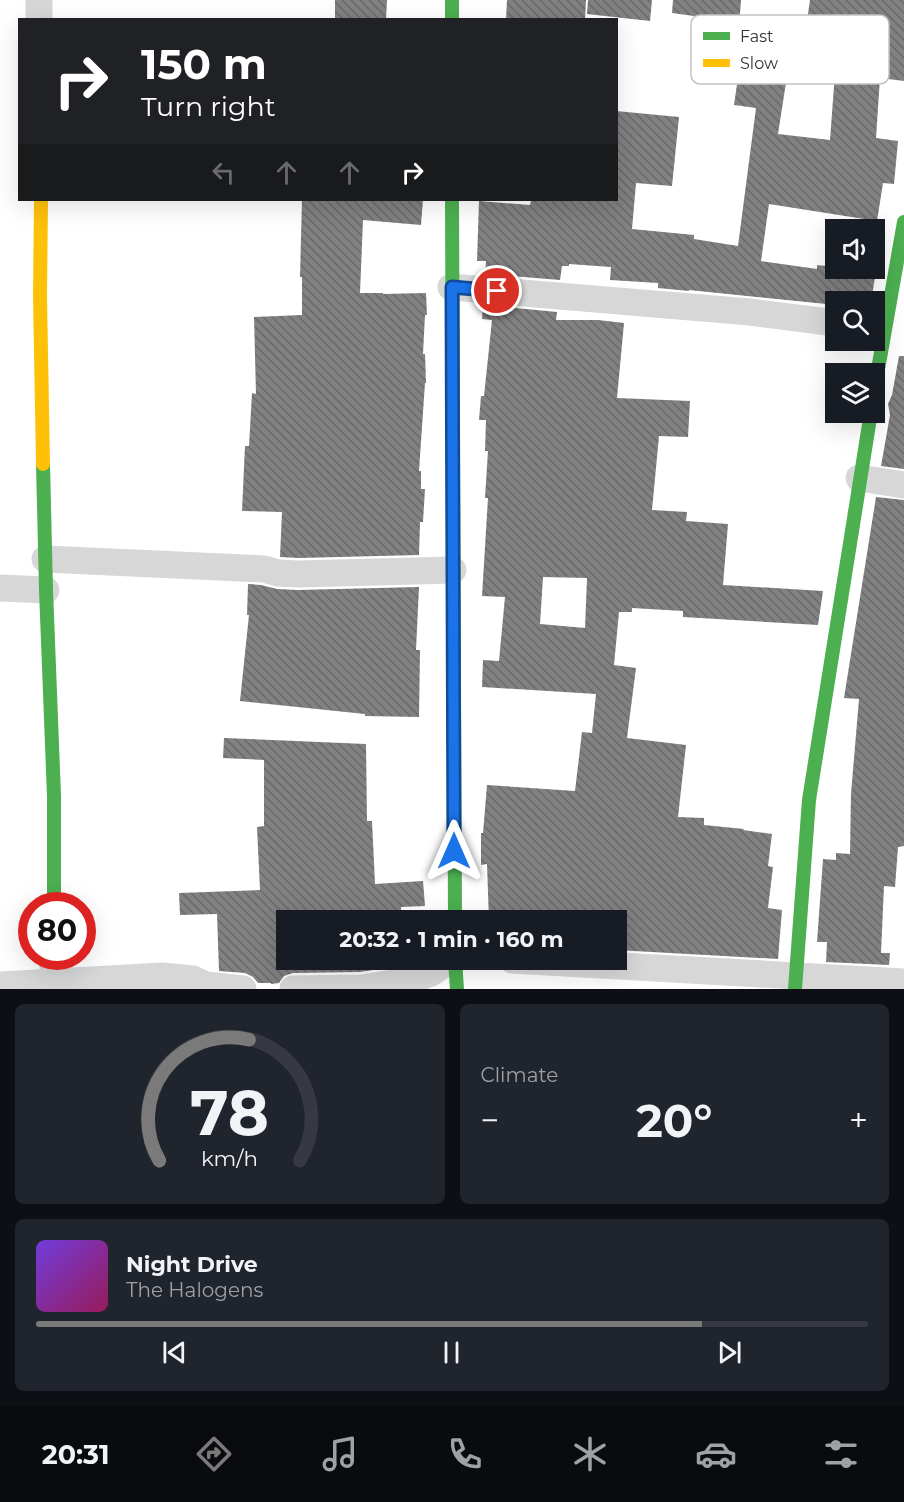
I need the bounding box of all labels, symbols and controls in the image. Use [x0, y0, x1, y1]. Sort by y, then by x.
legend [691, 15, 889, 84]
text: Fast [740, 27, 774, 46]
text: 150 m [141, 38, 267, 90]
icon: right [42, 42, 120, 120]
text: Slow [740, 54, 778, 73]
text: Turn right [141, 90, 276, 123]
icon: left [207, 156, 240, 189]
icon: ahead [270, 156, 303, 189]
icon: ahead [333, 156, 366, 189]
icon: right [396, 156, 429, 189]
map controls [825, 219, 885, 423]
button: sound [825, 219, 885, 279]
pin [471, 265, 522, 316]
icon: arrive [480, 274, 513, 307]
button: search [825, 291, 885, 351]
button: layers [825, 363, 885, 423]
position arrow [422, 819, 486, 883]
speed limit sign: 80 [18, 892, 96, 970]
text: 20:32 · 1 min · 160 m [339, 926, 564, 953]
text: Climate [481, 1063, 558, 1087]
text: 78 [190, 1075, 269, 1151]
text: 20° [636, 1093, 712, 1148]
text: − [481, 1100, 499, 1140]
text: + [849, 1100, 868, 1140]
text: km/h [201, 1145, 258, 1171]
text: Night Drive [126, 1251, 258, 1278]
text: The Halogens [126, 1278, 263, 1302]
icon: previous [158, 1336, 191, 1369]
icon: pause [435, 1336, 468, 1369]
icon: next [713, 1336, 746, 1369]
icon: directions [193, 1433, 235, 1475]
icon: music [319, 1433, 361, 1475]
icon: phone [444, 1433, 486, 1475]
icon: climate [569, 1433, 611, 1475]
icon: car [695, 1433, 737, 1475]
icon: filters [820, 1433, 862, 1475]
text: 20:31 [42, 1438, 110, 1471]

